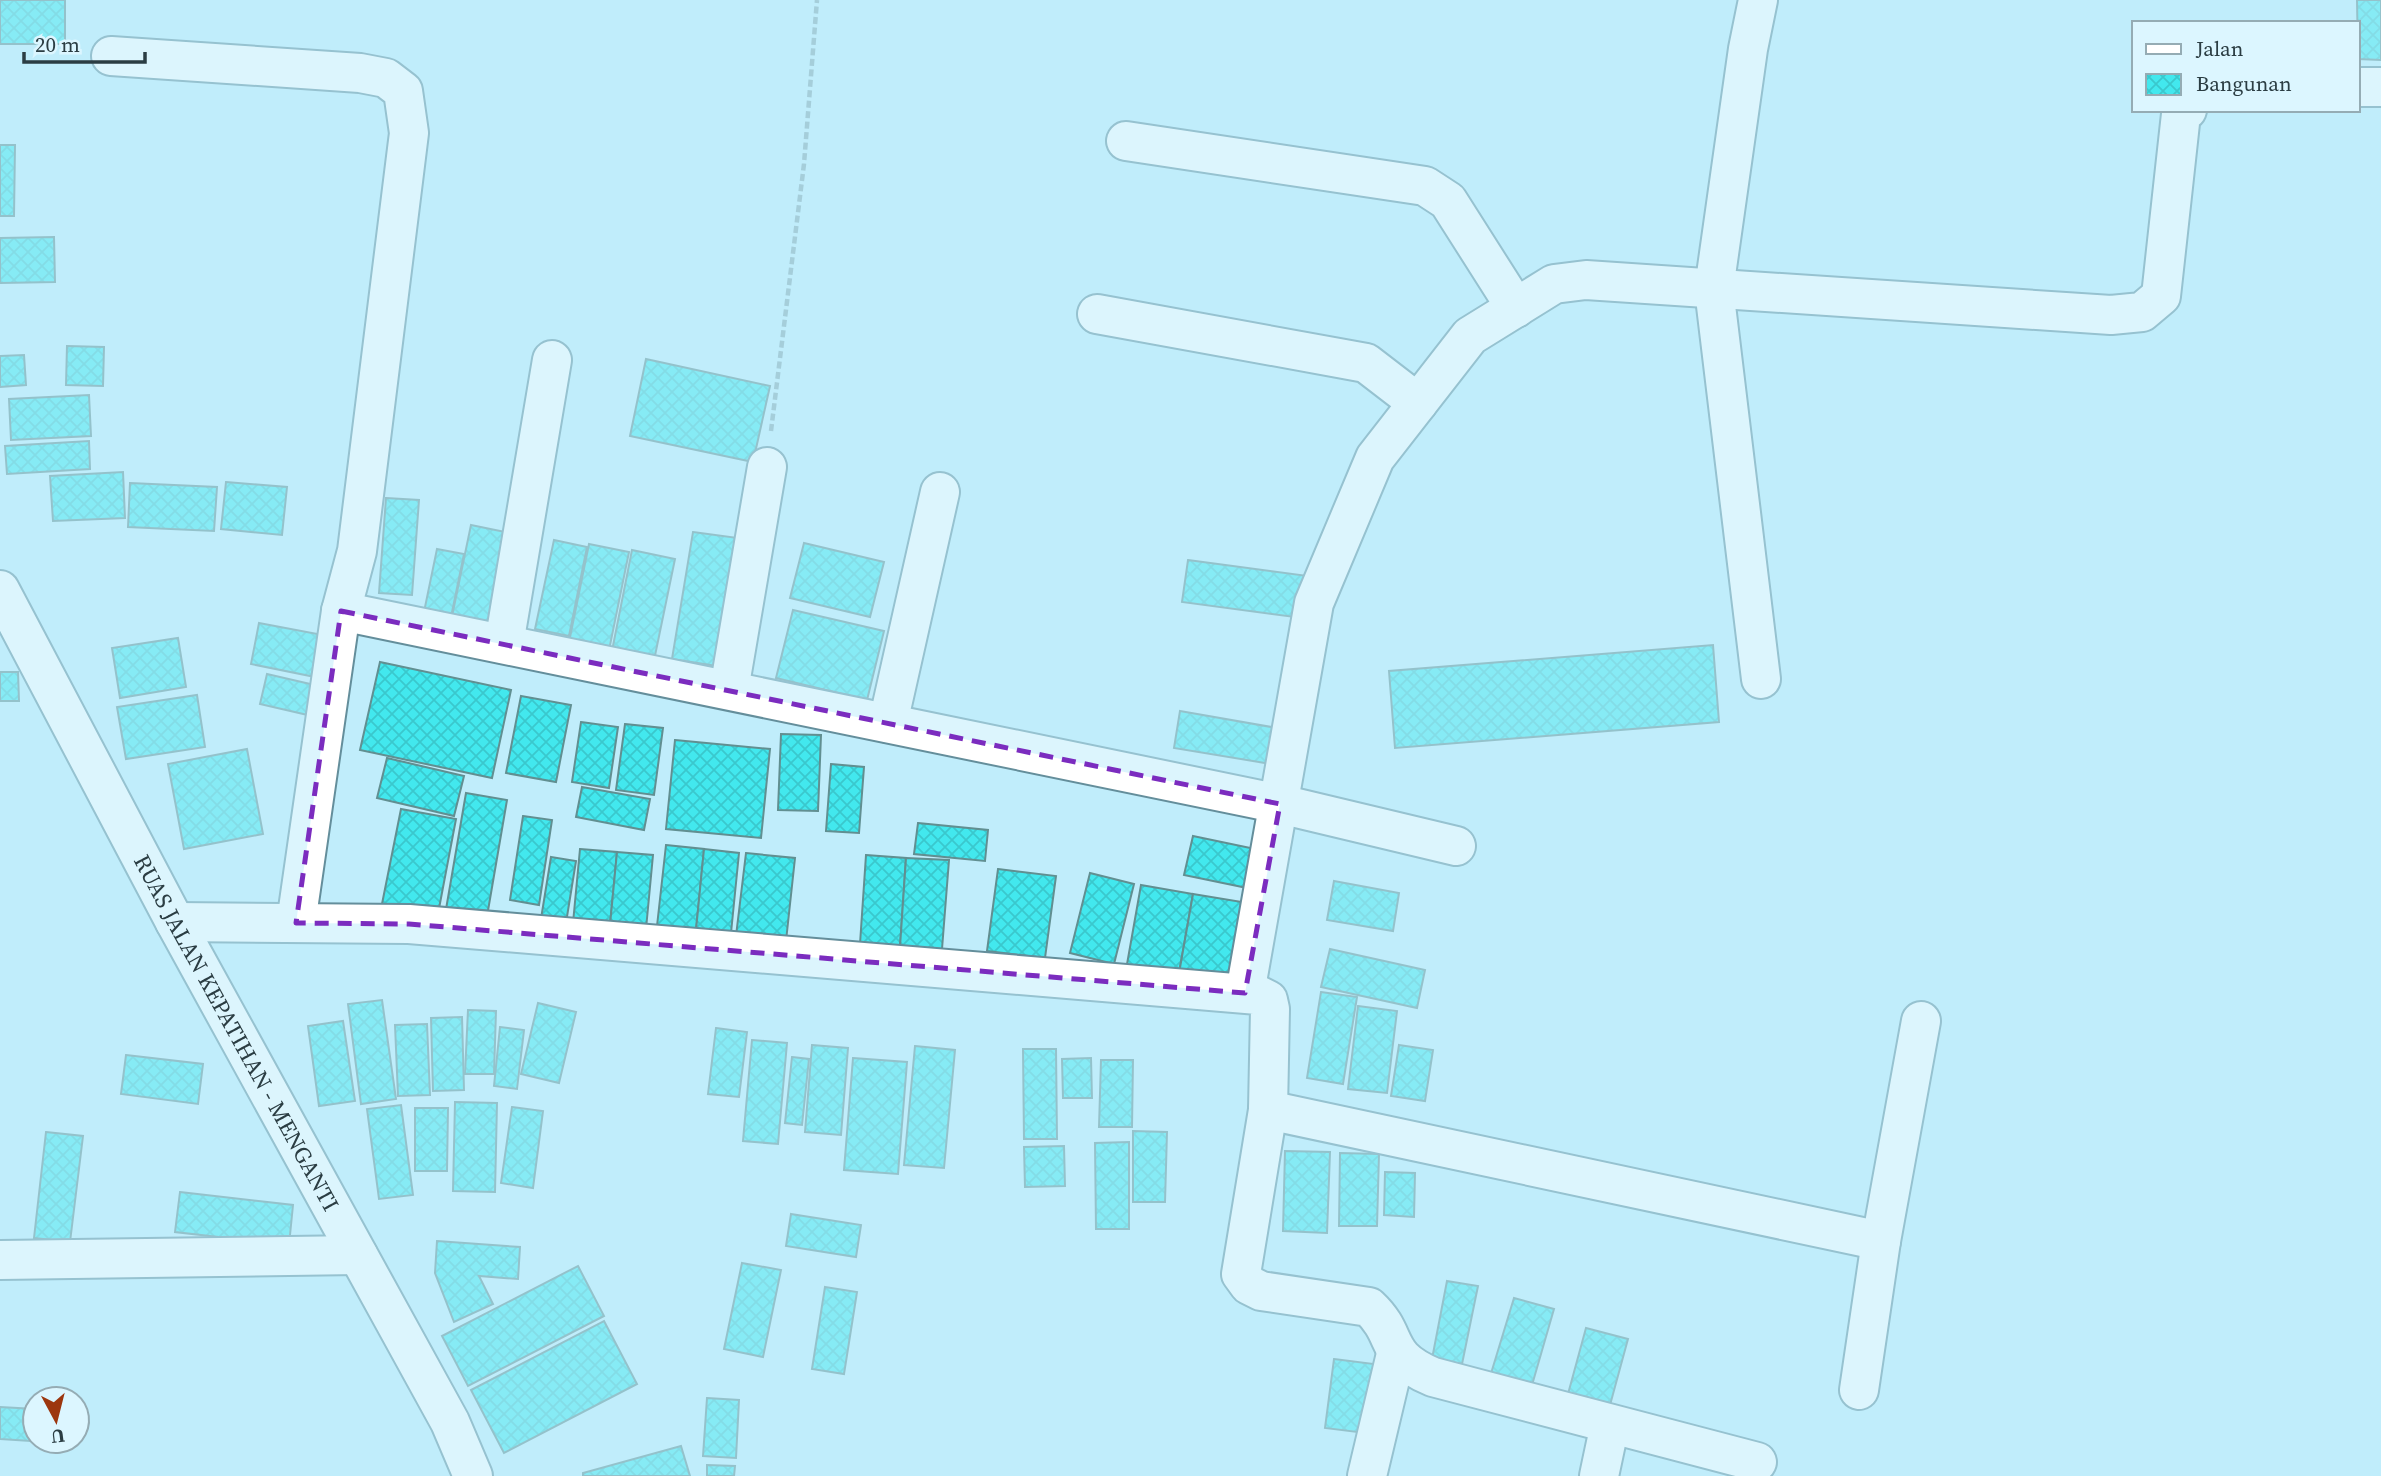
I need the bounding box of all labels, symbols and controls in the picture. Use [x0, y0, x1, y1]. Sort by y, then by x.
scale bar [24, 21, 145, 65]
legend [2132, 21, 2360, 112]
text: 20 m [35, 30, 80, 59]
text: Jalan [2195, 34, 2244, 63]
text: Bangunan [2196, 69, 2292, 98]
street label: RUAS JALAN KEPATIHAN - MENGANTI [126, 849, 347, 1217]
north arrow [21, 1385, 91, 1455]
text: U [49, 1423, 67, 1451]

